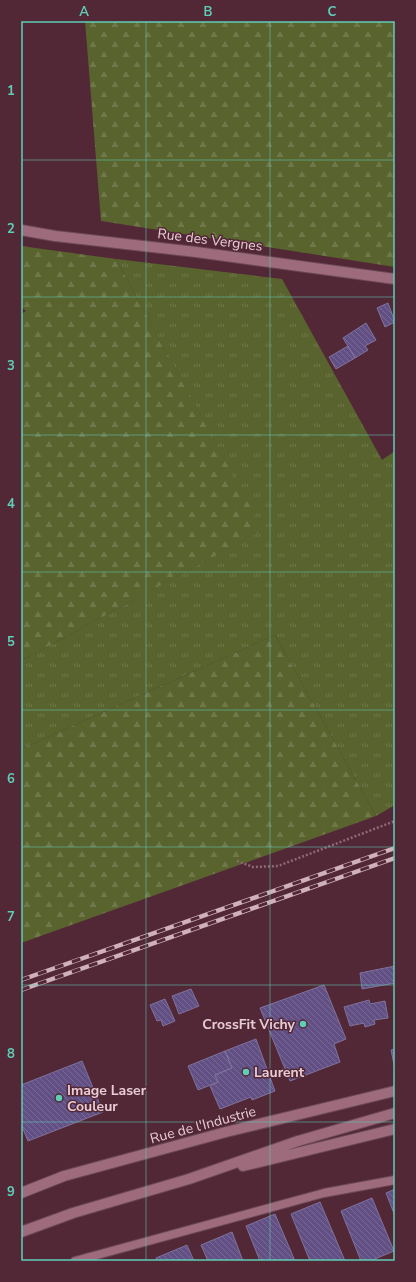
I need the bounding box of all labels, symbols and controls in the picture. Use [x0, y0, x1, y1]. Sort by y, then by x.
text: A [79, 3, 89, 21]
text: B [204, 3, 213, 21]
text: C [328, 3, 337, 21]
text: 1 [7, 82, 15, 100]
text: 2 [7, 220, 15, 238]
street label: Rue des Vergnes [156, 224, 264, 256]
text: 3 [7, 357, 15, 375]
text: 4 [7, 495, 15, 513]
text: 5 [7, 633, 15, 651]
text: 6 [7, 770, 15, 788]
text: 7 [7, 908, 15, 926]
place label: CrossFit Vichy [202, 1015, 296, 1034]
marker: CrossFit Vichy [298, 1019, 308, 1029]
text: 8 [7, 1045, 15, 1063]
place label: Laurent [254, 1063, 305, 1082]
marker: Laurent [241, 1067, 251, 1077]
place label: Image Laser Couleur [67, 1081, 147, 1116]
marker: Image Laser Couleur [54, 1093, 64, 1103]
street label: Rue de l'Industrie [148, 1102, 258, 1148]
text: 9 [7, 1183, 15, 1201]

